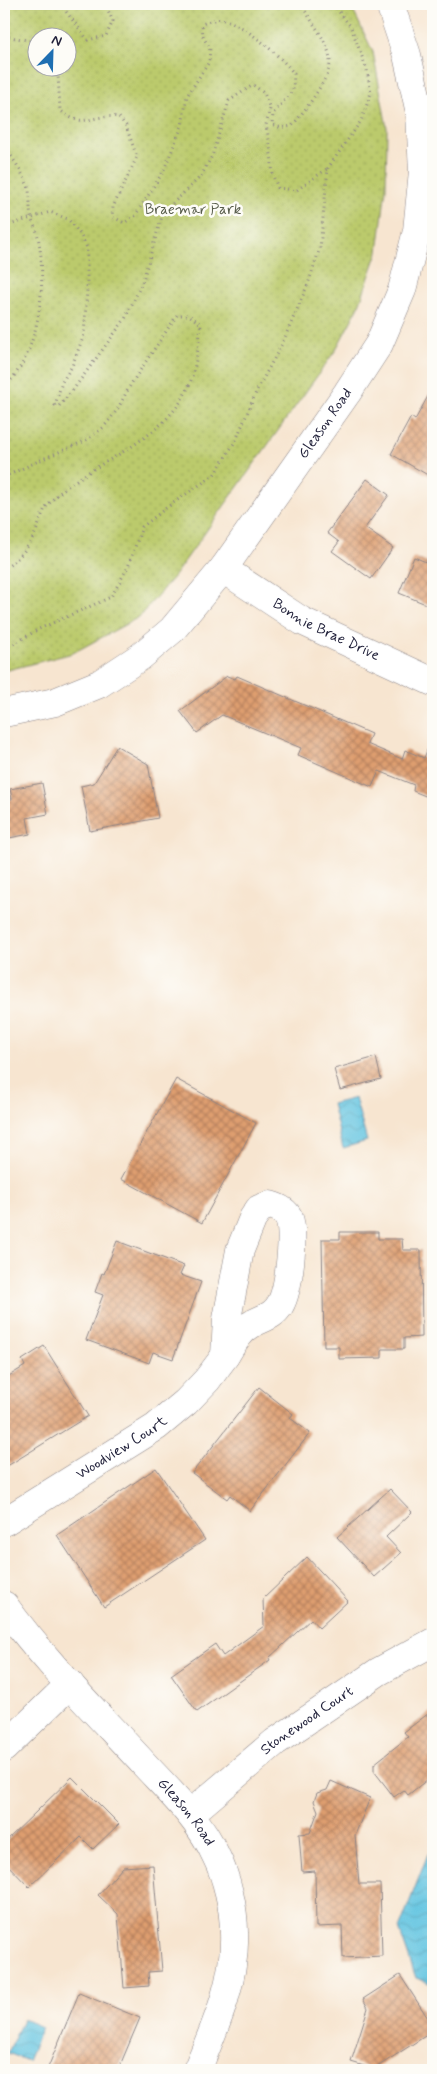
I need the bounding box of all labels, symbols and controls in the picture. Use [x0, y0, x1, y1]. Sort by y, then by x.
north arrow [28, 28, 78, 78]
text: N [49, 31, 64, 51]
park label: Braemar Park [145, 200, 242, 220]
street label: Gleason Road [294, 384, 357, 463]
street label: Bonnie Brae Drive [268, 594, 383, 666]
street label: Woodview Court [72, 1412, 172, 1484]
street label: Stonewood Court [257, 1681, 358, 1760]
street label: Gleason Road [153, 1774, 219, 1850]

